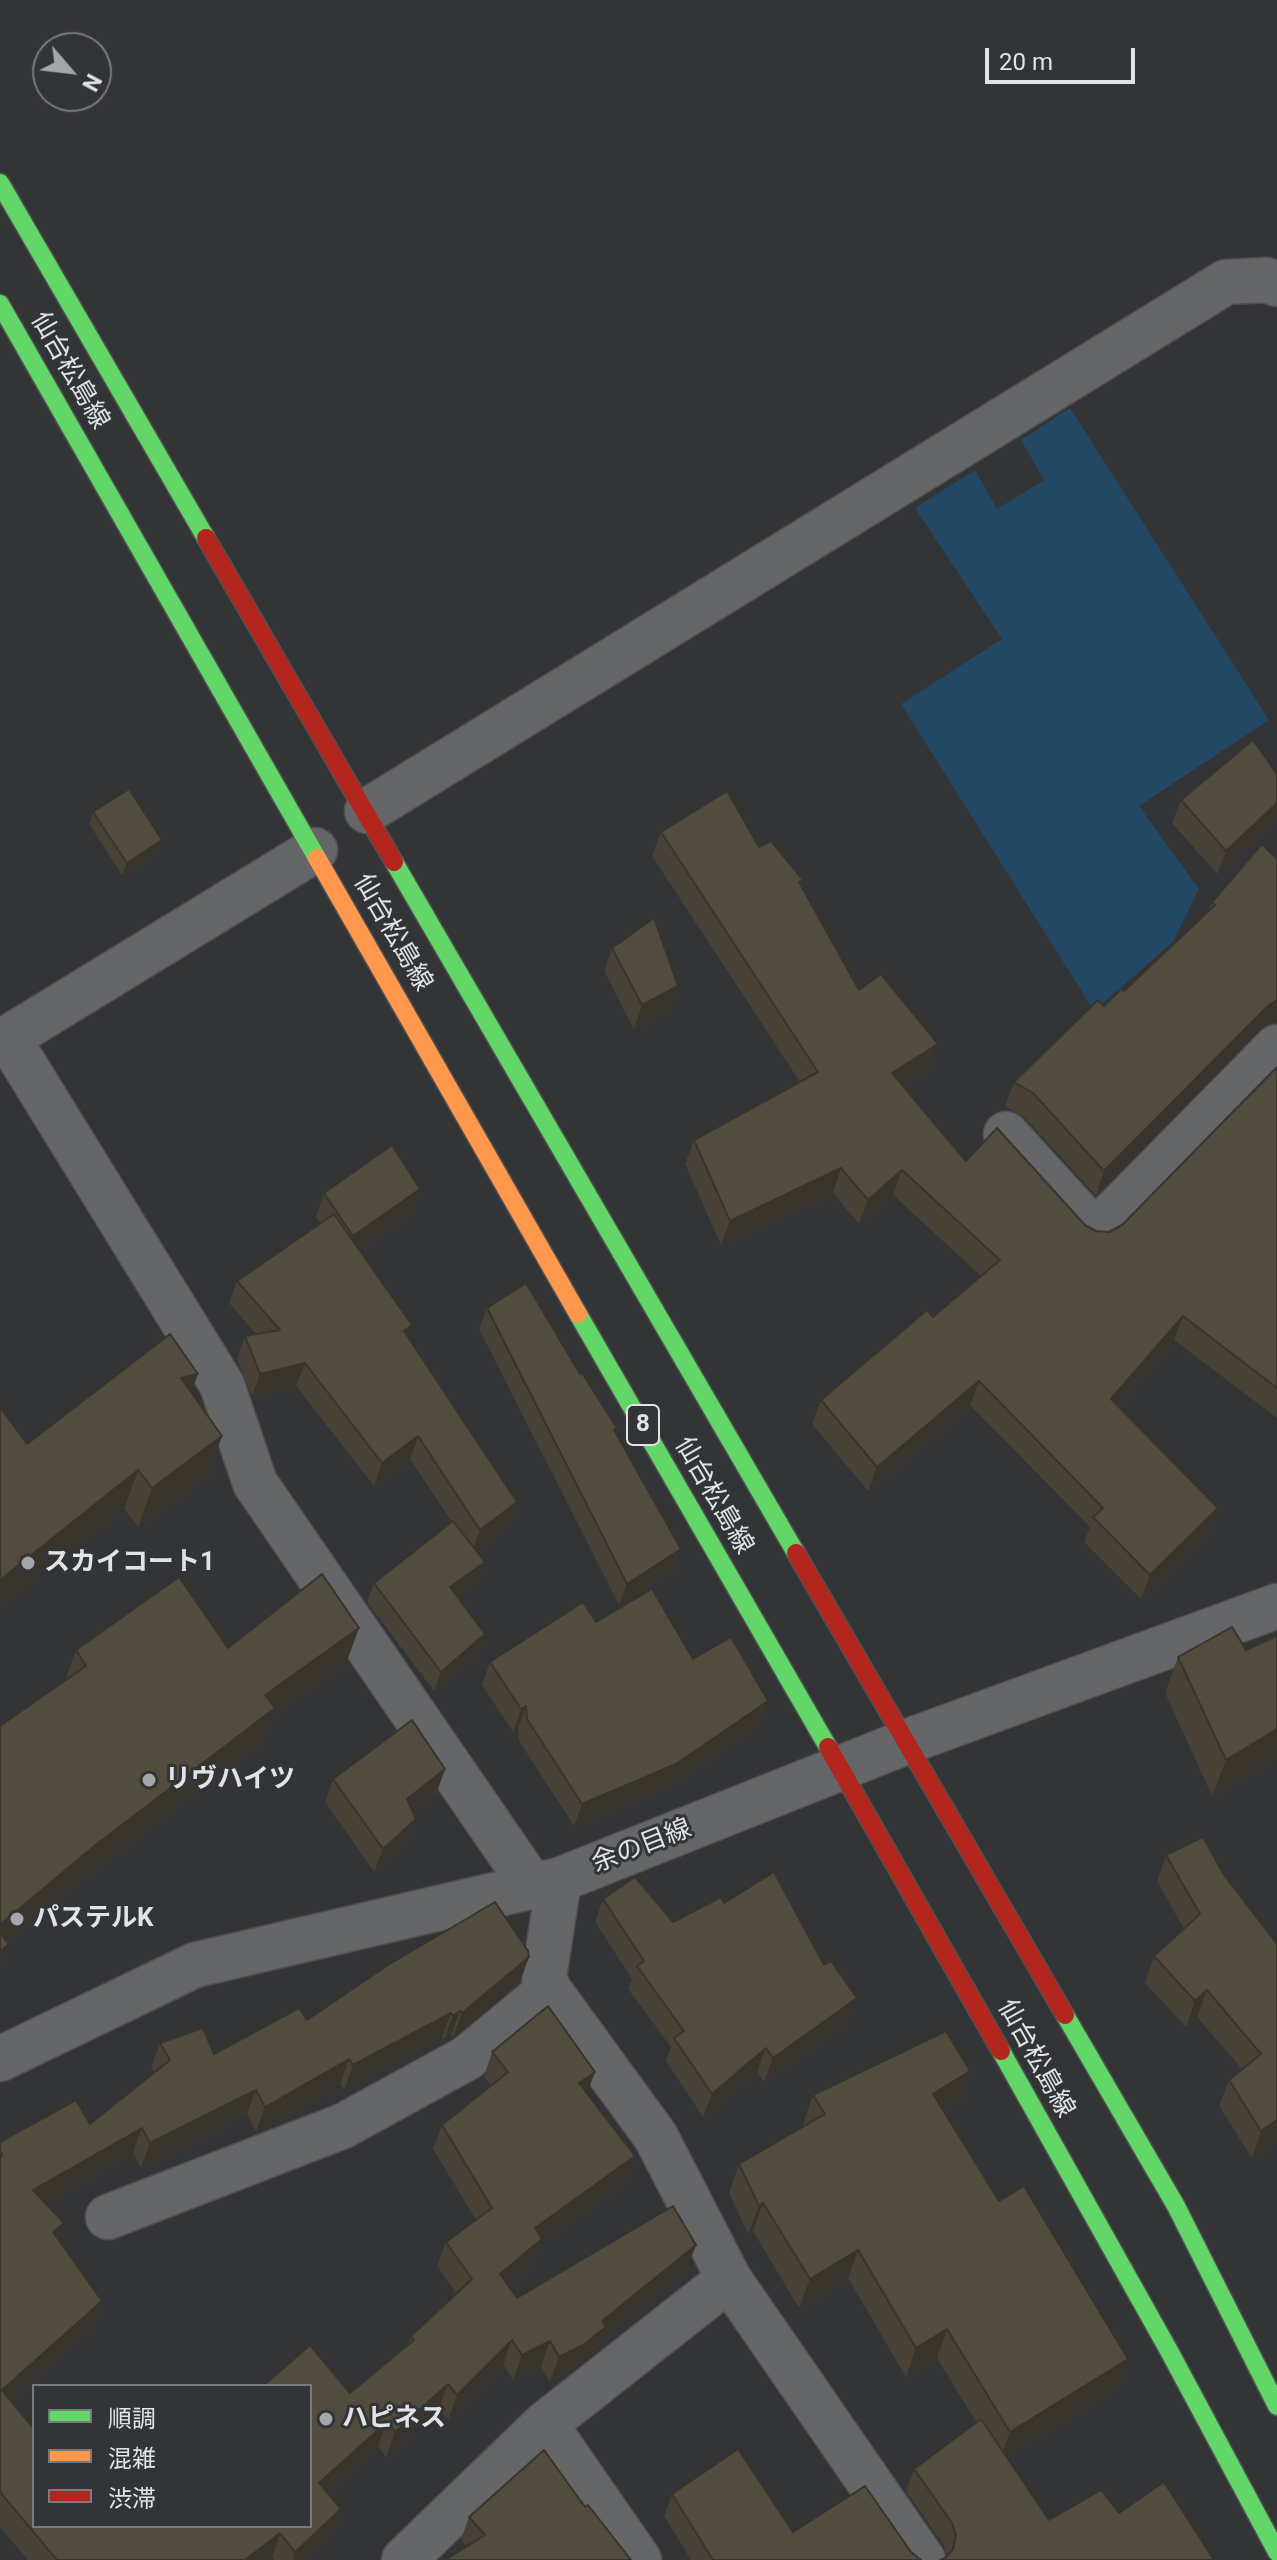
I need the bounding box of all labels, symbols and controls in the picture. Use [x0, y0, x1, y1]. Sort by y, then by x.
north arrow [32, 32, 112, 112]
scale bar [989, 32, 1139, 82]
text: 20 m [999, 48, 1053, 76]
text: N [77, 70, 107, 95]
street label: 仙台松島線 [23, 307, 115, 435]
street label: 仙台松島線 [346, 869, 438, 997]
road number: 8 [627, 1405, 659, 1445]
street label: 仙台松島線 [667, 1432, 759, 1560]
place label: スカイコート1 [44, 1547, 215, 1579]
marker: スカイコート1 [19, 1554, 37, 1572]
place label: リヴハイツ [165, 1764, 295, 1796]
marker: リヴハイツ [140, 1771, 158, 1789]
street label: 余の目線 [588, 1814, 696, 1880]
place label: パステルK [33, 1903, 154, 1935]
marker: パステルK [8, 1910, 26, 1928]
street label: 仙台松島線 [990, 1995, 1080, 2123]
legend [32, 2384, 312, 2528]
place label: ハピネス [342, 2403, 446, 2435]
text: 順調 [108, 2405, 156, 2433]
marker: ハピネス [317, 2410, 335, 2428]
text: 混雑 [108, 2445, 156, 2473]
text: 渋滞 [108, 2485, 156, 2513]

